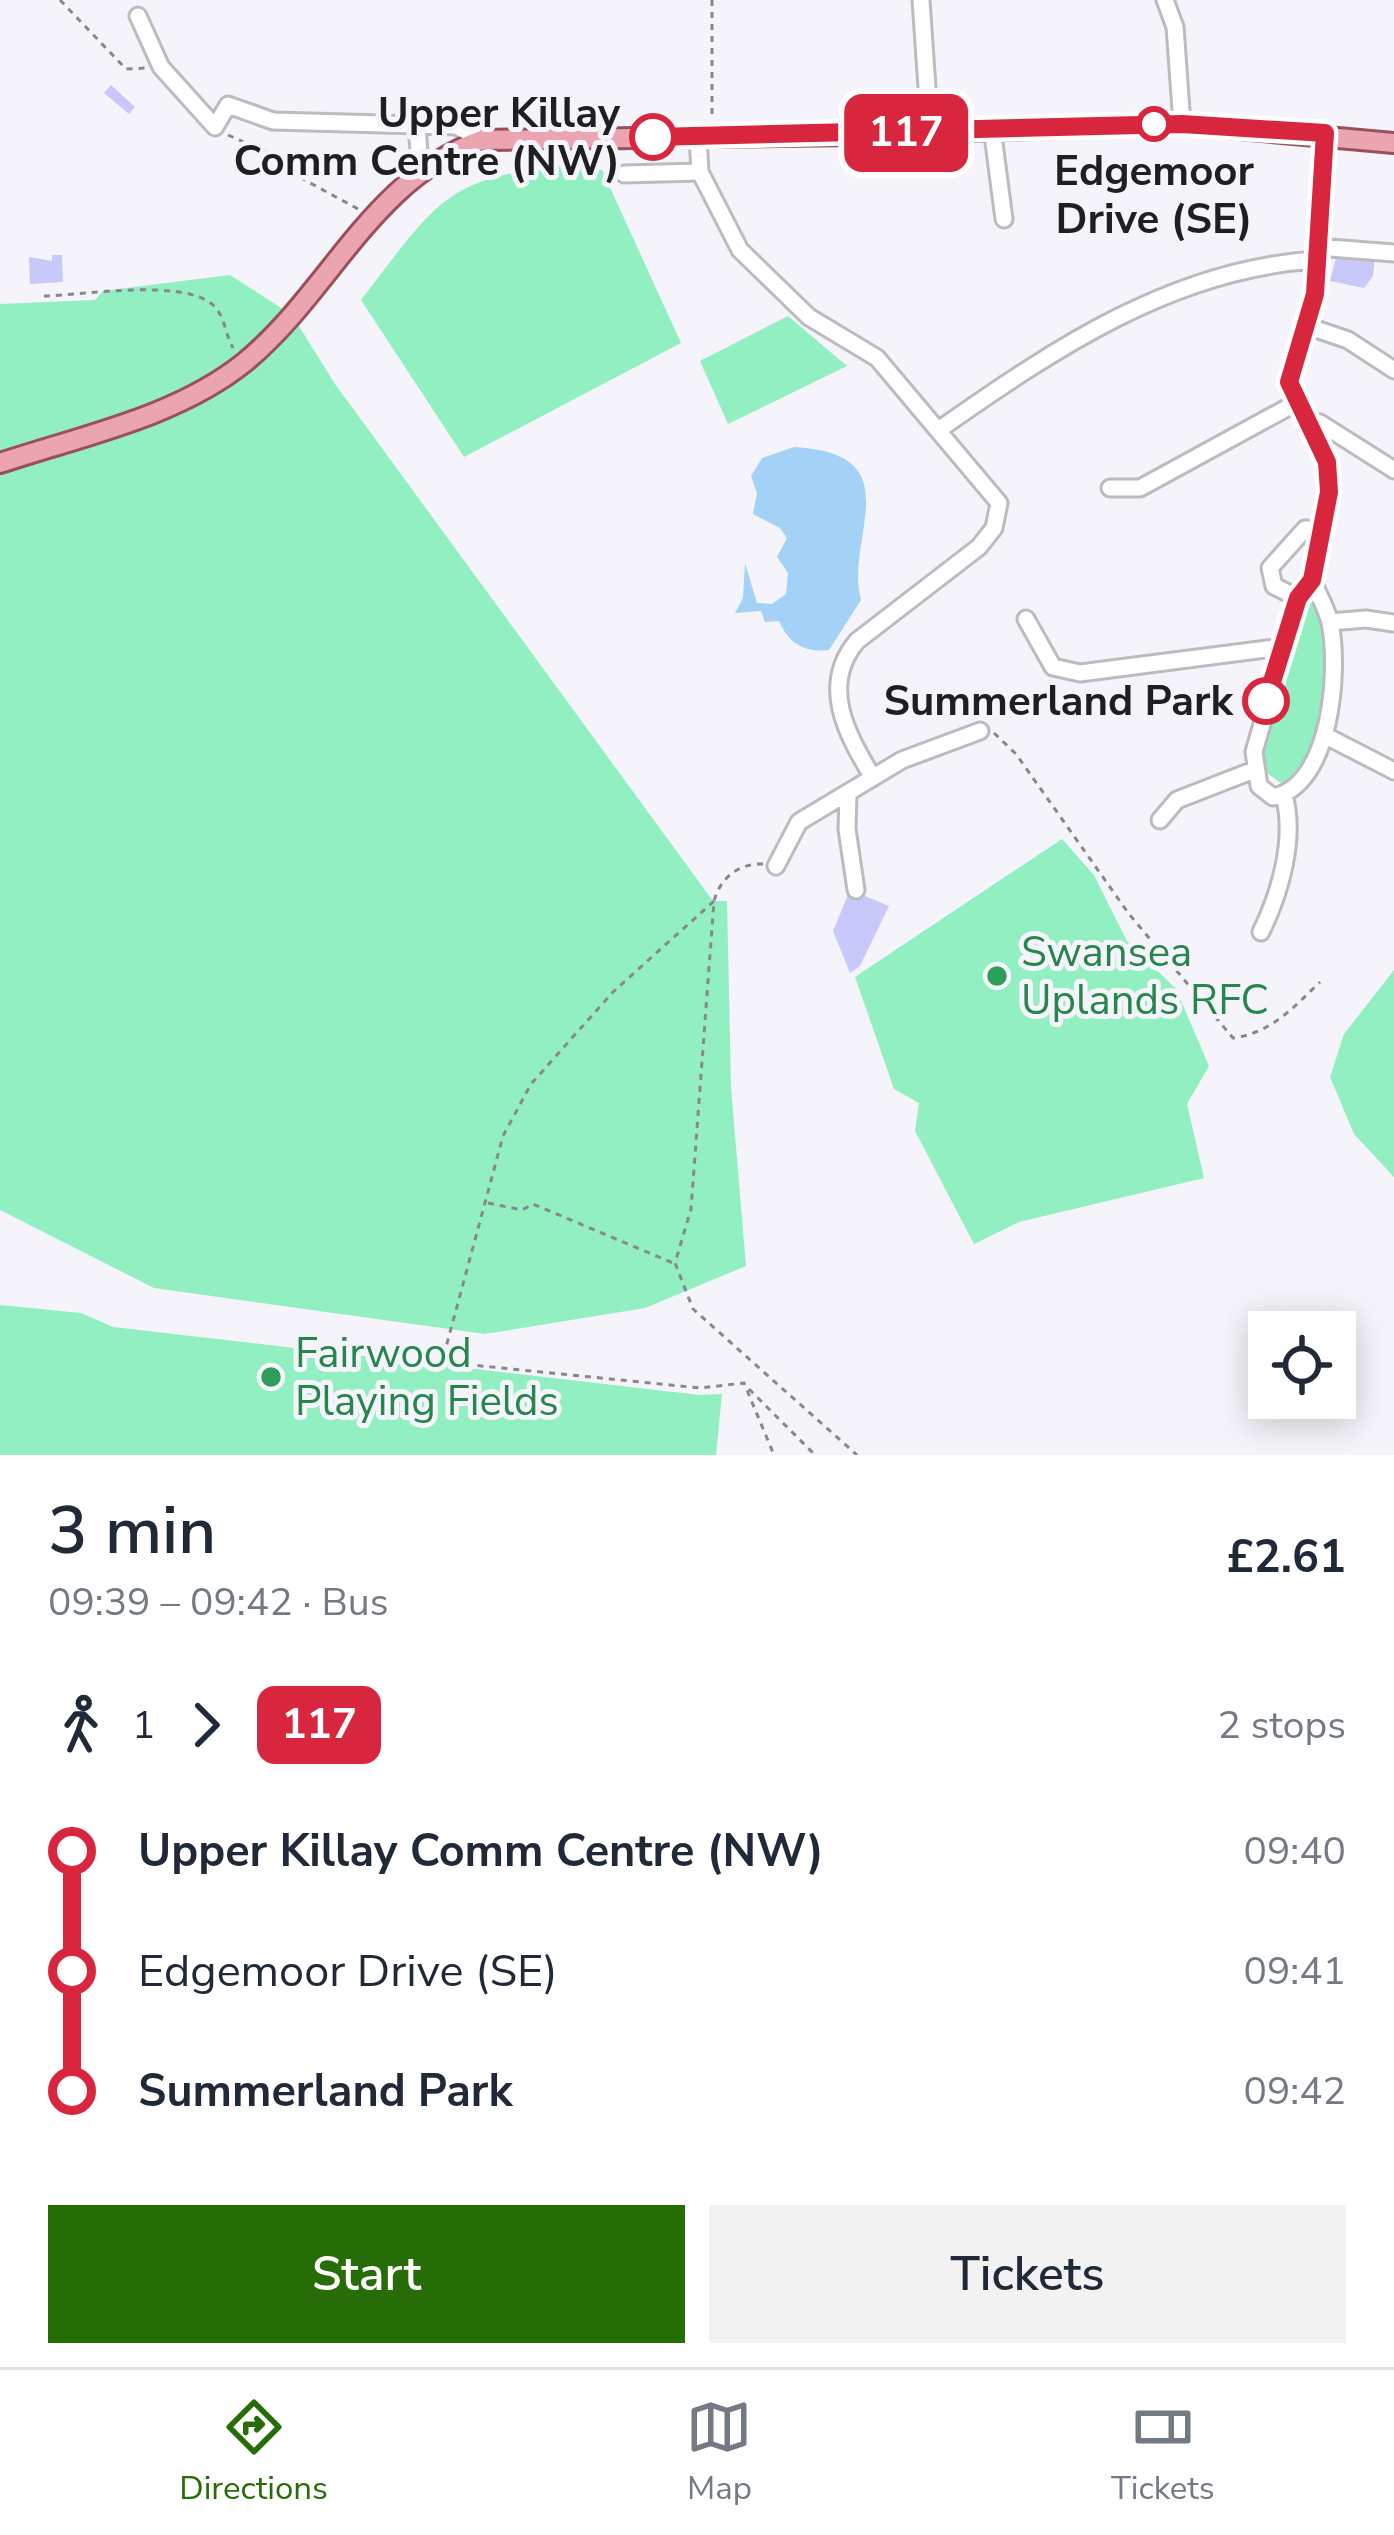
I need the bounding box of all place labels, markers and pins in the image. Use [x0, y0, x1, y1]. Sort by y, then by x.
place label: Upper Killay Comm Centre (NW) [234, 85, 621, 190]
marker: Edgemoor Drive (SE) [1138, 108, 1170, 140]
marker: Upper Killay Comm Centre (NW) [631, 115, 675, 159]
place label: Edgemoor Drive (SE) [1054, 143, 1255, 248]
place label: Summerland Park [883, 673, 1234, 730]
marker: Summerland Park [1244, 679, 1288, 723]
place label: Swansea Uplands RFC [1021, 924, 1269, 1029]
marker: Swansea Uplands RFC [984, 963, 1010, 989]
place label: Fairwood Playing Fields [295, 1325, 559, 1430]
marker: Fairwood Playing Fields [258, 1364, 284, 1390]

